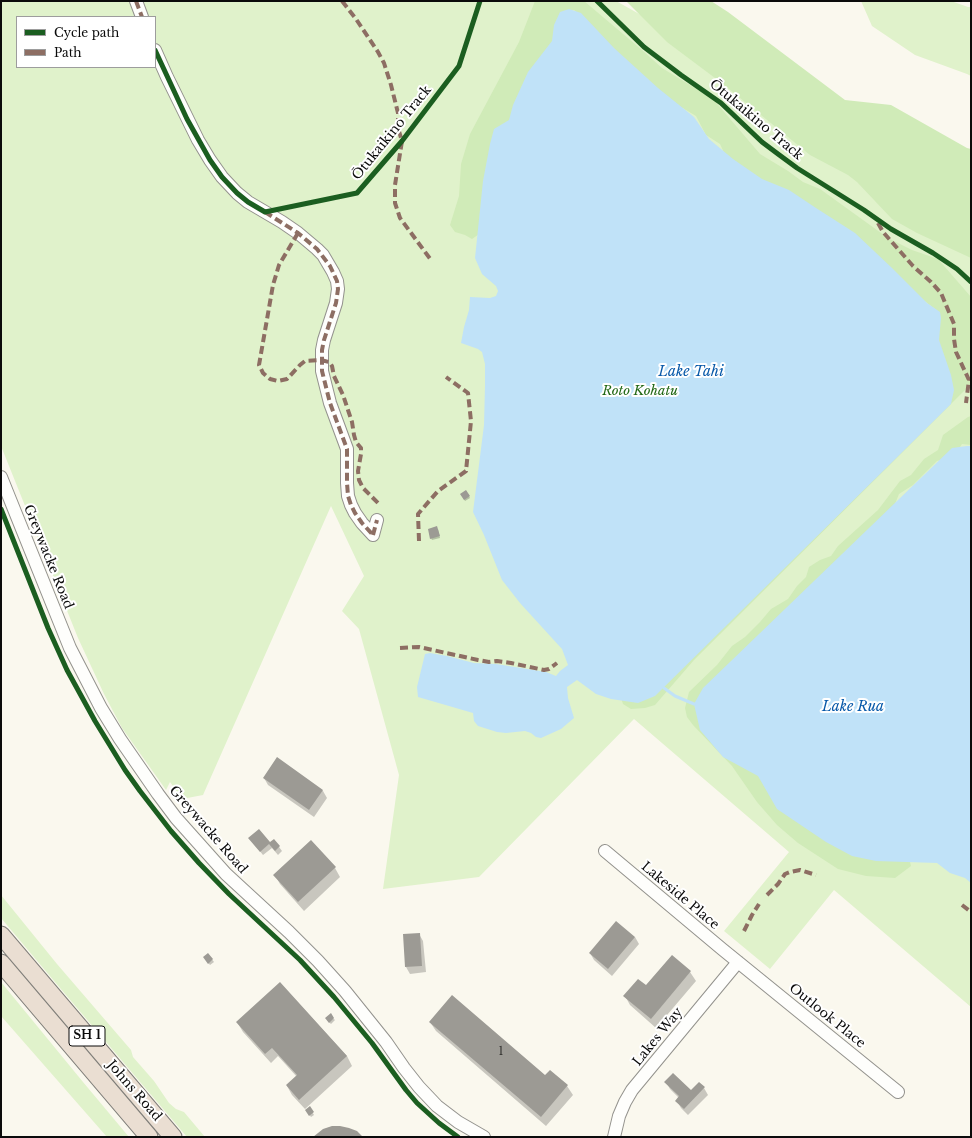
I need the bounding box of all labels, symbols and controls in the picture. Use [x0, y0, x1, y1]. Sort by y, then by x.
legend [16, 16, 156, 68]
text: Cycle path [54, 25, 119, 40]
text: Path [54, 45, 82, 60]
street label: Ōtukaikino Track [706, 76, 806, 164]
street label: Ōtukaikino Track [349, 83, 435, 183]
water label: Lake Tahi [658, 364, 724, 380]
park label: Roto Kohatu [602, 383, 678, 399]
street label: Greywacke Road [20, 502, 76, 612]
water label: Lake Rua [822, 699, 884, 715]
street label: Greywacke Road [166, 783, 250, 877]
street label: Lakeside Place [638, 859, 722, 933]
street label: Outlook Place [786, 980, 868, 1052]
street label: Lakes Way [630, 1005, 686, 1069]
road number: SH 1 [69, 1026, 105, 1046]
house number: 1 [499, 1045, 503, 1059]
street label: Johns Road [103, 1057, 165, 1125]

